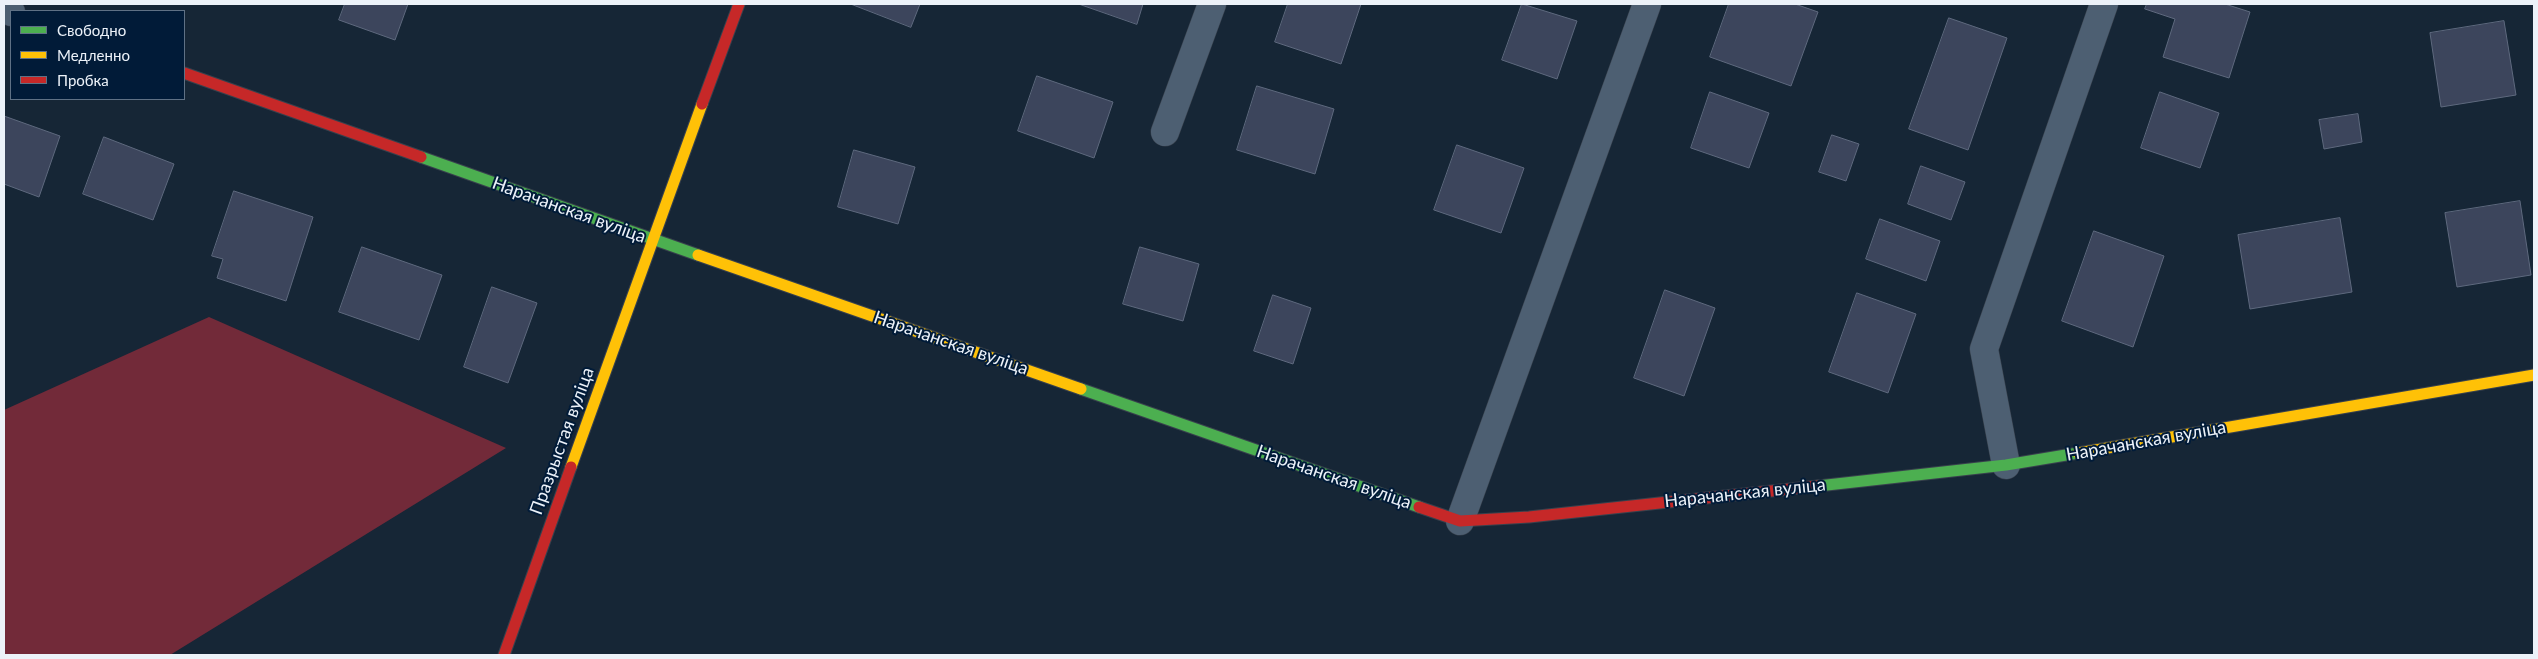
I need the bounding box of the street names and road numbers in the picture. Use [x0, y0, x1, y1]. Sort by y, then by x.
street label: Нарачанская вуліца [489, 172, 649, 248]
street label: Нарачанская вуліца [871, 306, 1031, 380]
street label: Празрыстая вуліца [525, 364, 599, 518]
street label: Нарачанская вуліца [2064, 416, 2228, 466]
street label: Нарачанская вуліца [1254, 440, 1414, 514]
street label: Нарачанская вуліца [1663, 474, 1827, 512]

